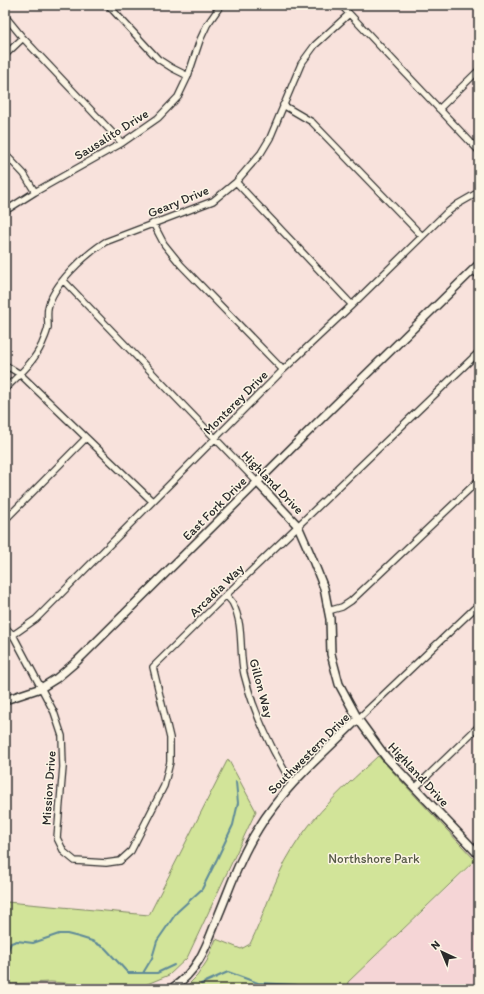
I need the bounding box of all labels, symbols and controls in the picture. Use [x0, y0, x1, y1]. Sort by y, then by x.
street label: Sausalito Drive [71, 106, 151, 163]
street label: Geary Drive [145, 182, 211, 221]
street label: Monterey Drive [200, 367, 271, 438]
street label: Highland Drive [239, 448, 307, 517]
street label: East Fork Drive [179, 473, 249, 543]
street label: Arcadia Way [186, 561, 247, 620]
street label: Gillon Way [246, 657, 277, 719]
street label: Southwestern Drive [264, 709, 352, 797]
street label: Highland Drive [385, 739, 452, 810]
street label: Mission Drive [38, 750, 59, 826]
park label: Northshore Park [328, 851, 420, 866]
north arrow [422, 932, 462, 972]
text: N [428, 938, 443, 952]

